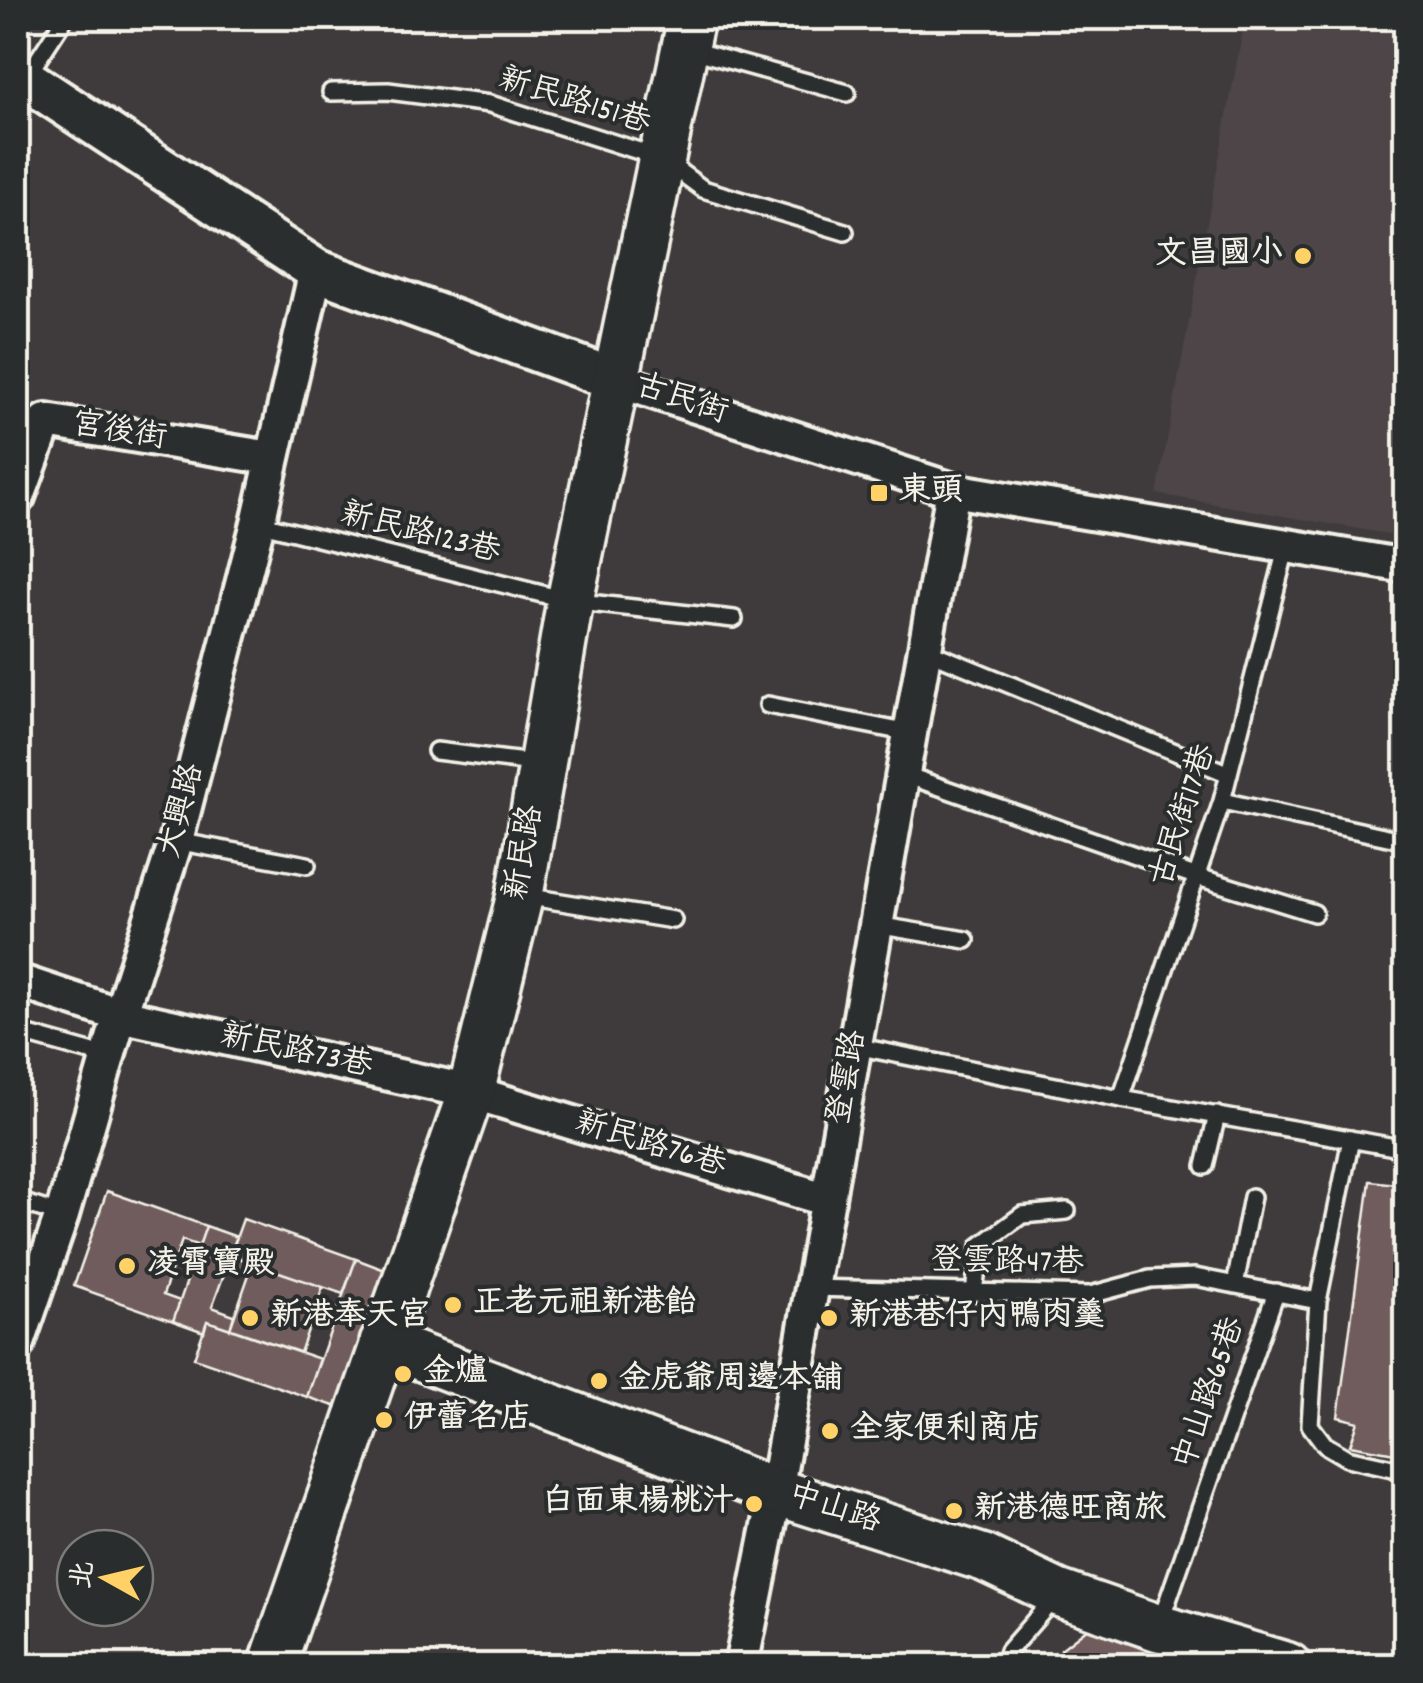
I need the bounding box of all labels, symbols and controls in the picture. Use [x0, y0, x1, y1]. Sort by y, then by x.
street label: 新民路151巷 [492, 58, 656, 148]
place label: 文昌國小 [1155, 233, 1283, 279]
marker: 文昌國小 [1292, 245, 1314, 267]
street label: 古民街 [628, 364, 734, 438]
street label: 宮後街 [68, 403, 170, 463]
place label: 東頭 [899, 470, 963, 516]
marker: 東頭 [868, 482, 890, 504]
street label: 新民路123巷 [335, 493, 505, 577]
street label: 古民街17巷 [1140, 739, 1230, 893]
street label: 大興路 [148, 759, 218, 863]
street label: 新民路 [495, 802, 557, 904]
street label: 新民路73巷 [216, 1014, 376, 1092]
street label: 登雲路 [818, 1027, 880, 1129]
street label: 新民路76巷 [569, 1101, 731, 1191]
street label: 登雲路47巷 [930, 1240, 1084, 1288]
place label: 凌霄寶殿 [147, 1243, 275, 1289]
marker: 凌霄寶殿 [116, 1255, 138, 1277]
place label: 正老元祖新港飴 [473, 1282, 697, 1328]
marker: 正老元祖新港飴 [442, 1294, 464, 1316]
place label: 新港奉天宮 [270, 1295, 430, 1341]
place label: 新港巷仔內鴨肉羹 [849, 1295, 1105, 1341]
marker: 新港奉天宮 [239, 1307, 261, 1329]
marker: 新港巷仔內鴨肉羹 [818, 1307, 840, 1329]
street label: 中山路65巷 [1163, 1312, 1259, 1476]
place label: 金爐 [423, 1351, 487, 1397]
place label: 金虎爺周邊本舖 [619, 1358, 843, 1404]
marker: 金爐 [392, 1363, 414, 1385]
marker: 金虎爺周邊本舖 [588, 1370, 610, 1392]
place label: 伊蕾名店 [404, 1397, 532, 1443]
place label: 全家便利商店 [850, 1408, 1042, 1454]
marker: 伊蕾名店 [373, 1409, 395, 1431]
marker: 全家便利商店 [819, 1420, 841, 1442]
street label: 中山路 [781, 1473, 887, 1547]
place label: 白面東楊桃汁 [542, 1481, 734, 1527]
place label: 新港德旺商旅 [974, 1488, 1166, 1534]
marker: 白面東楊桃汁 [743, 1493, 765, 1515]
marker: 新港德旺商旅 [943, 1500, 965, 1522]
north arrow [55, 1528, 155, 1628]
text: 北 [63, 1559, 107, 1592]

